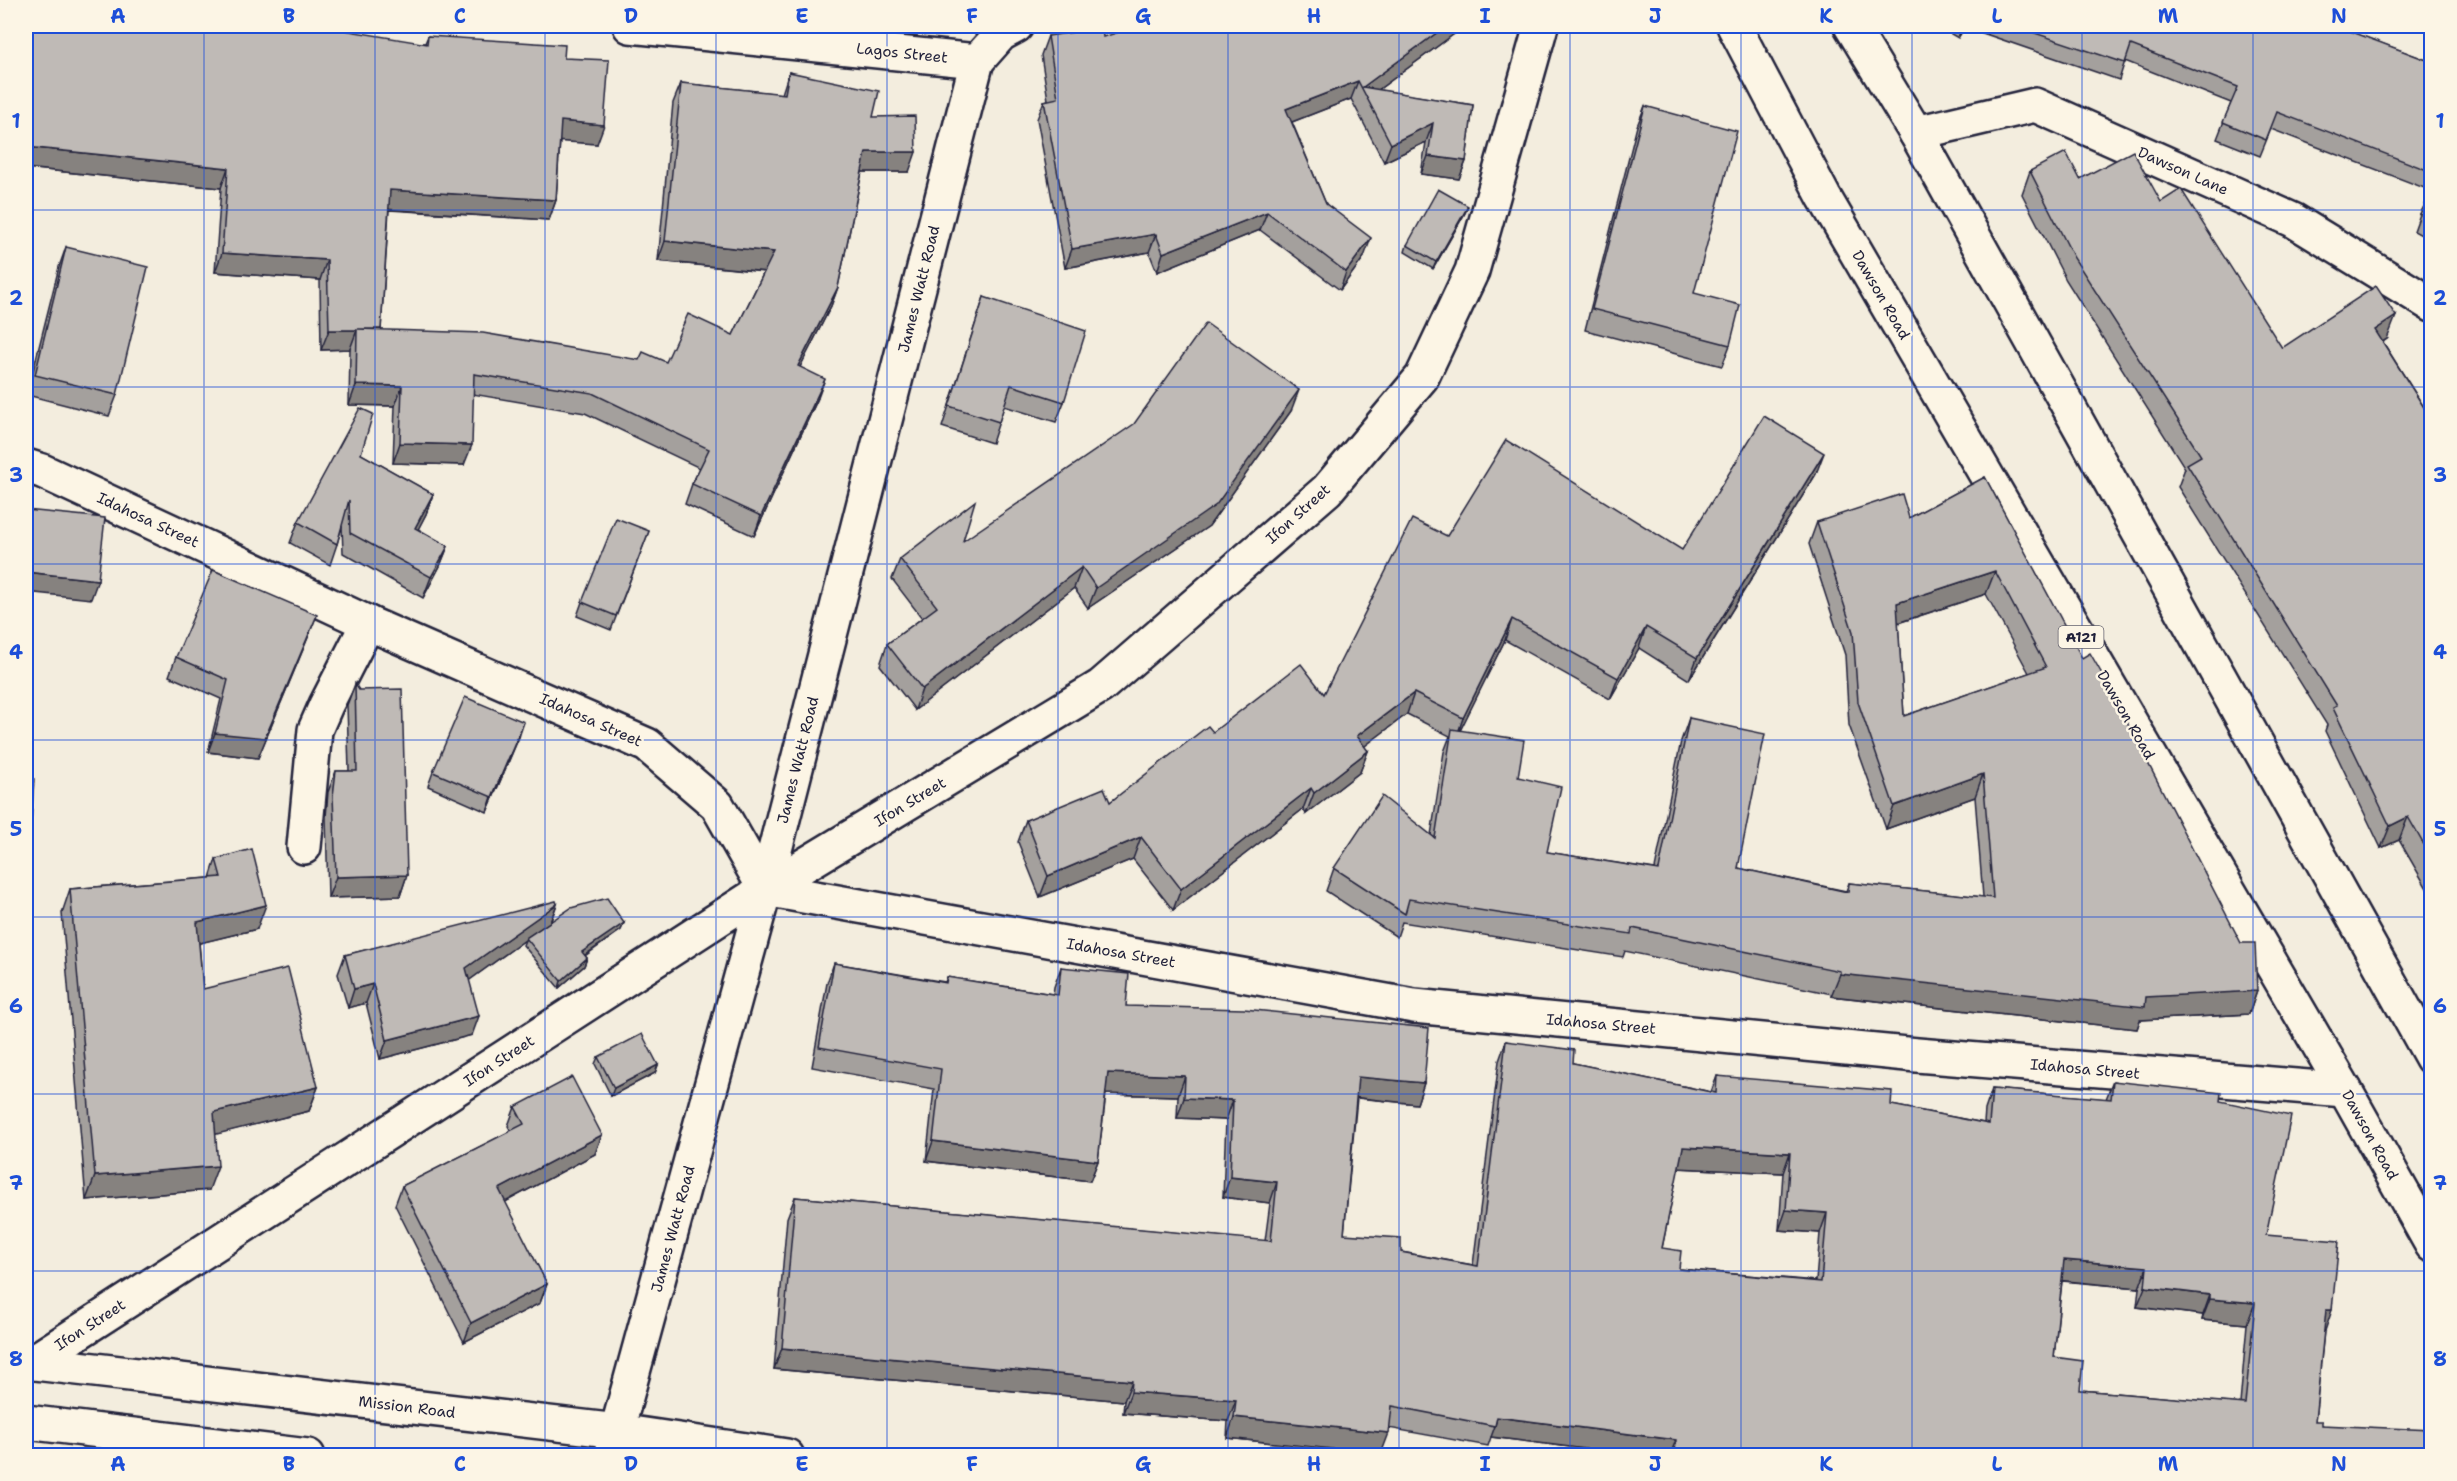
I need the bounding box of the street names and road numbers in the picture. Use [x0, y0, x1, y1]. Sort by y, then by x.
street label: Lagos Street [855, 38, 949, 68]
street label: Dawson Lane [2135, 142, 2231, 200]
street label: James Watt Road [894, 223, 945, 355]
street label: Dawson Road [1847, 247, 1915, 344]
street label: Ifon Street [1261, 480, 1335, 548]
street label: Idahosa Street [94, 488, 202, 552]
road number: A121 [2058, 626, 2104, 648]
street label: Dawson Road [2092, 667, 2160, 764]
street label: Idahosa Street [537, 688, 645, 752]
street label: James Watt Road [773, 694, 824, 826]
street label: Ifon Street [870, 773, 950, 831]
street label: Idahosa Street [1065, 934, 1177, 972]
street label: Idahosa Street [1545, 1009, 1657, 1039]
street label: Ifon Street [460, 1031, 538, 1091]
street label: Idahosa Street [2029, 1054, 2141, 1084]
street label: Dawson Road [2337, 1087, 2403, 1184]
street label: James Watt Road [646, 1163, 700, 1295]
street label: Ifon Street [51, 1295, 129, 1355]
street label: Mission Road [357, 1391, 457, 1423]

